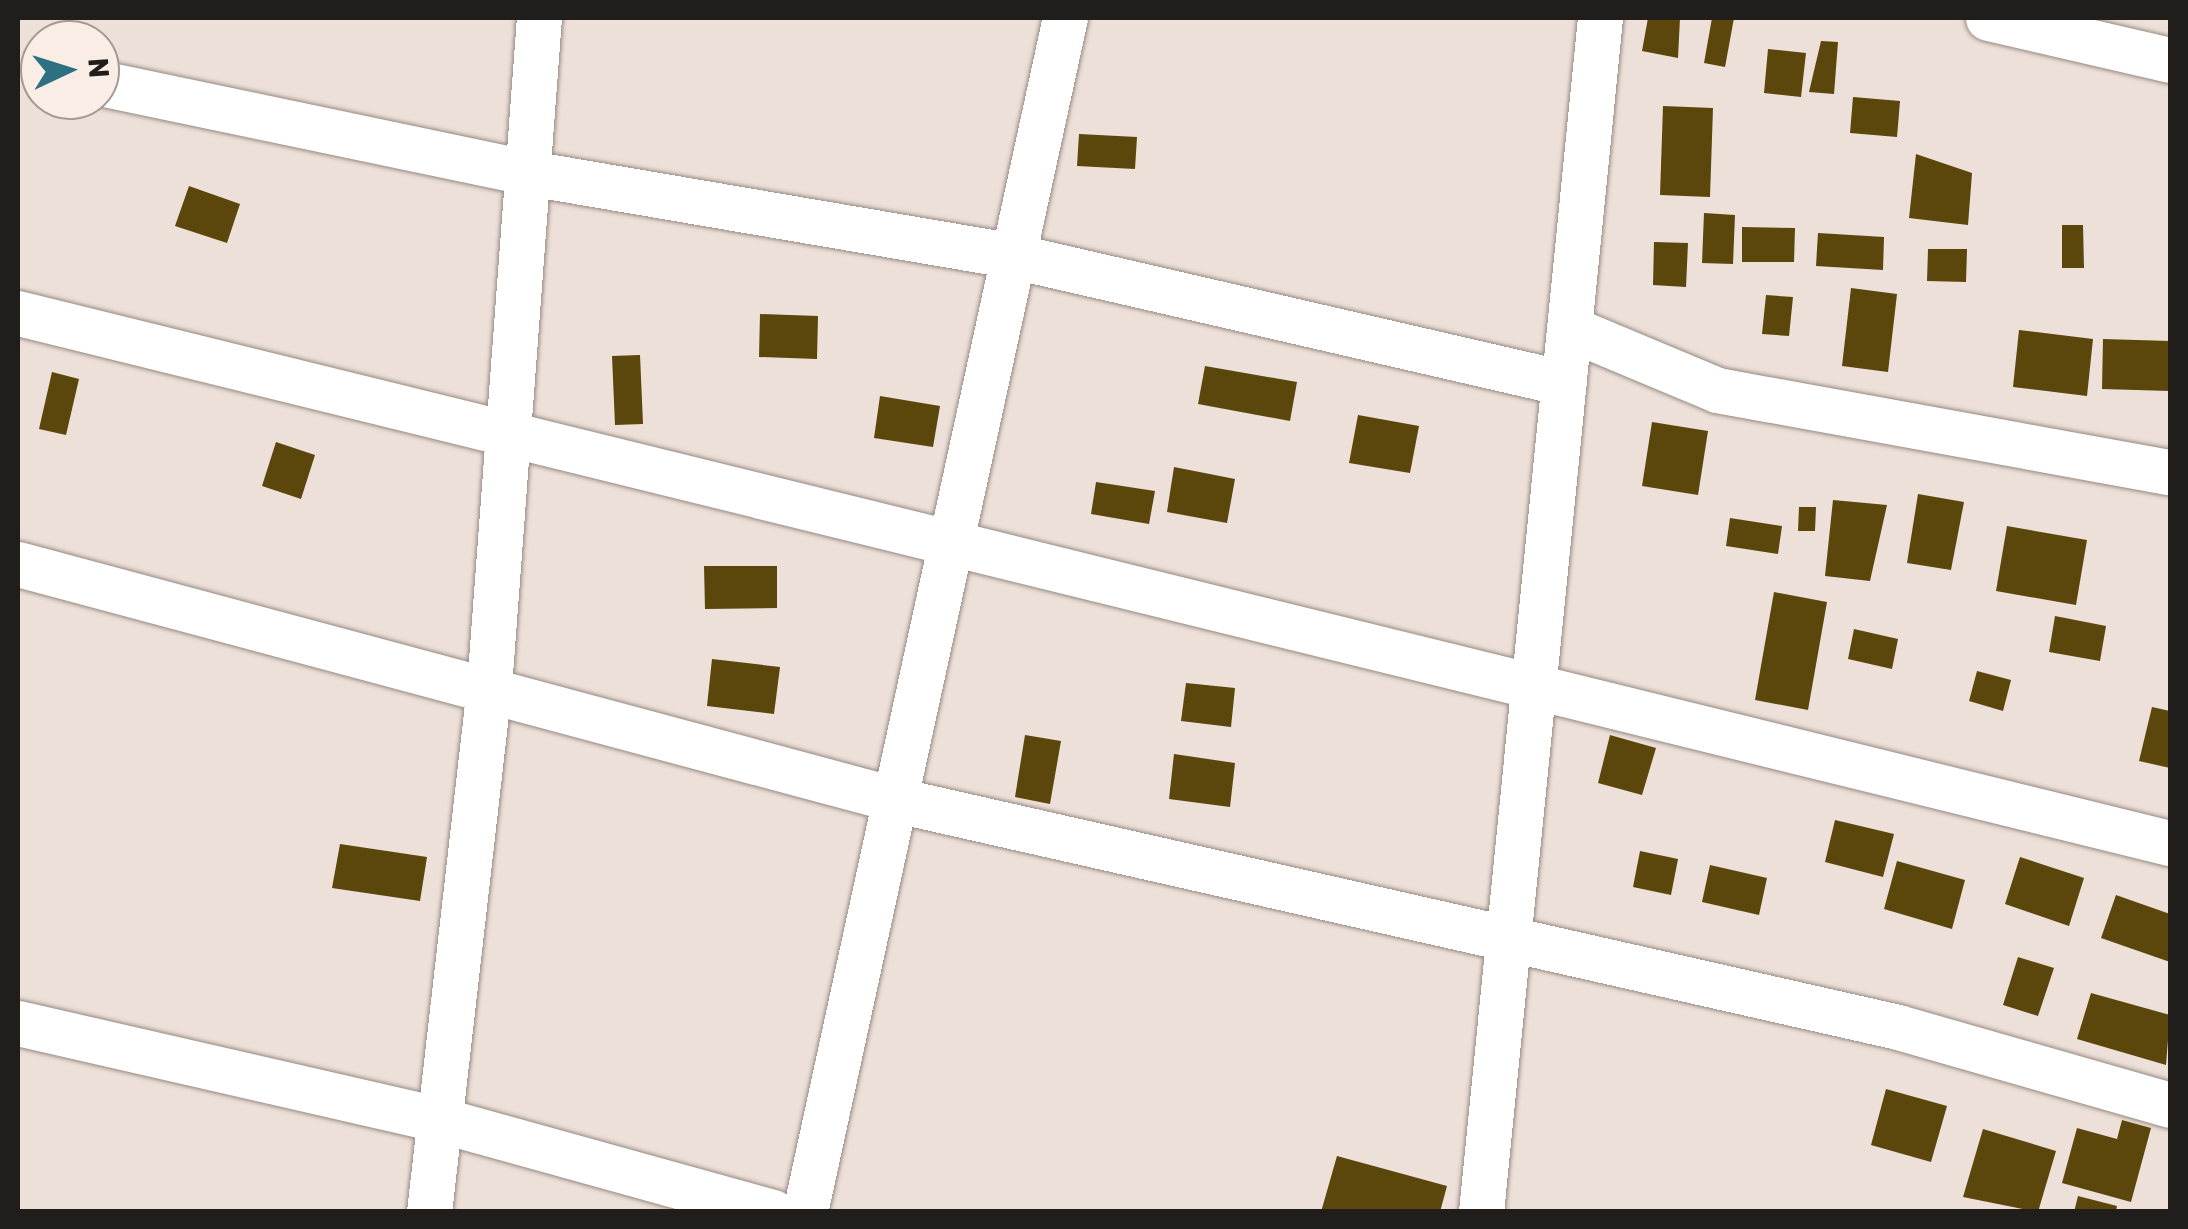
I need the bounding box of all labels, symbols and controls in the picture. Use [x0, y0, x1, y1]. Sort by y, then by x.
north arrow [20, 20, 120, 120]
text: N [81, 57, 116, 79]

